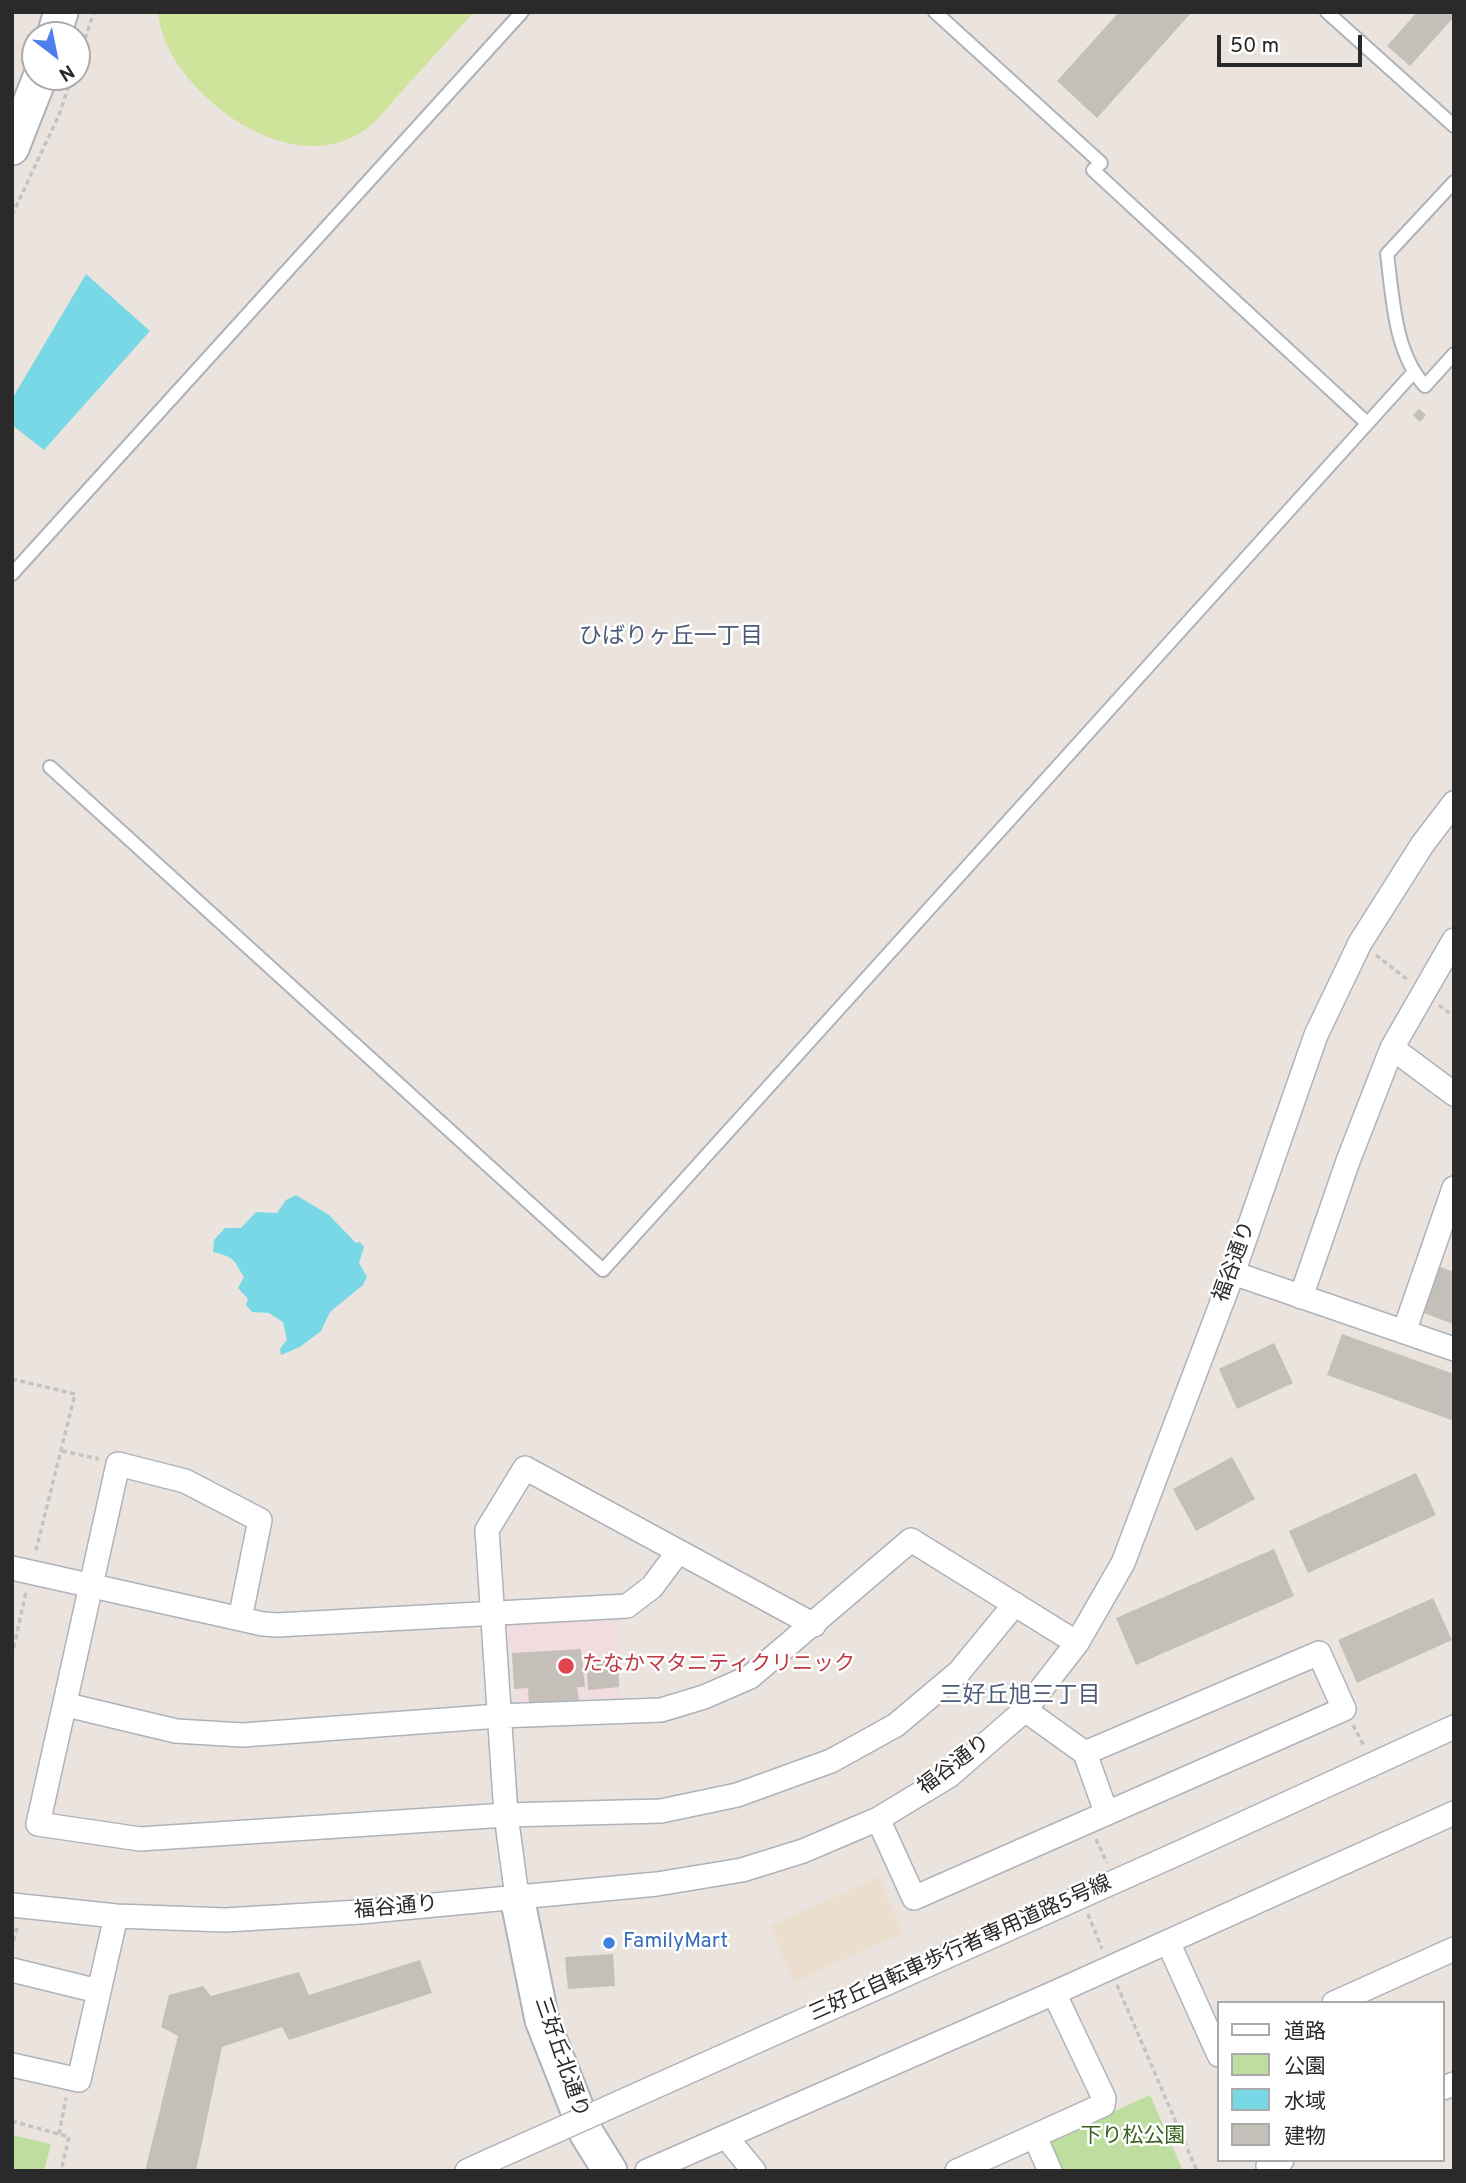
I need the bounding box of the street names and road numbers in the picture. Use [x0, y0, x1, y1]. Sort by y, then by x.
street label: 福谷通り [1210, 1218, 1262, 1306]
street label: 福谷通り [914, 1731, 996, 1801]
street label: 三好丘自転車歩行者専用道路5号線 [806, 1872, 1116, 2028]
street label: 福谷通り [353, 1893, 439, 1925]
street label: 三好丘北通り [528, 1994, 592, 2122]

